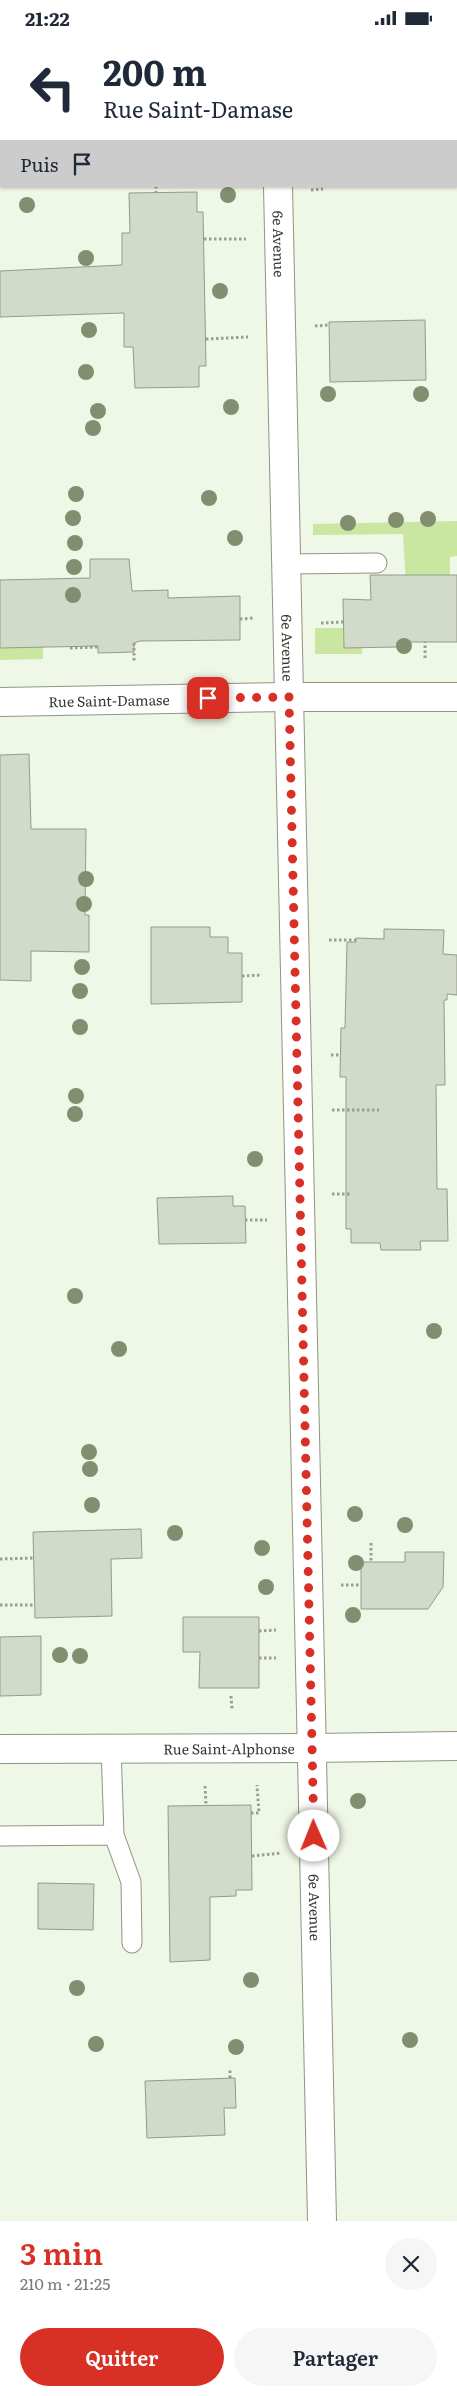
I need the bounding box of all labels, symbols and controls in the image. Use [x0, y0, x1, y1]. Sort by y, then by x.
text: 21:22 [25, 4, 70, 32]
text: 200 m [103, 45, 207, 97]
icon: left [20, 55, 85, 120]
text: Rue Saint-Damase [103, 92, 293, 125]
text: Puis [20, 150, 58, 178]
icon: arrive [68, 150, 96, 178]
street label: 6e Avenue [269, 210, 290, 278]
street label: 6e Avenue [277, 614, 299, 682]
pin [187, 677, 229, 719]
icon: arrive [194, 684, 222, 712]
street label: Rue Saint-Damase [48, 689, 170, 711]
street label: Rue Saint-Alphonse [163, 1738, 295, 1758]
position arrow [287, 1809, 339, 1861]
street label: 6e Avenue [305, 1874, 326, 1941]
text: 3 min [20, 2230, 103, 2274]
button: close [385, 2238, 437, 2290]
text: 210 m · 21:25 [20, 2271, 110, 2295]
button: Quitter [20, 2328, 224, 2386]
button: Partager [234, 2328, 437, 2386]

